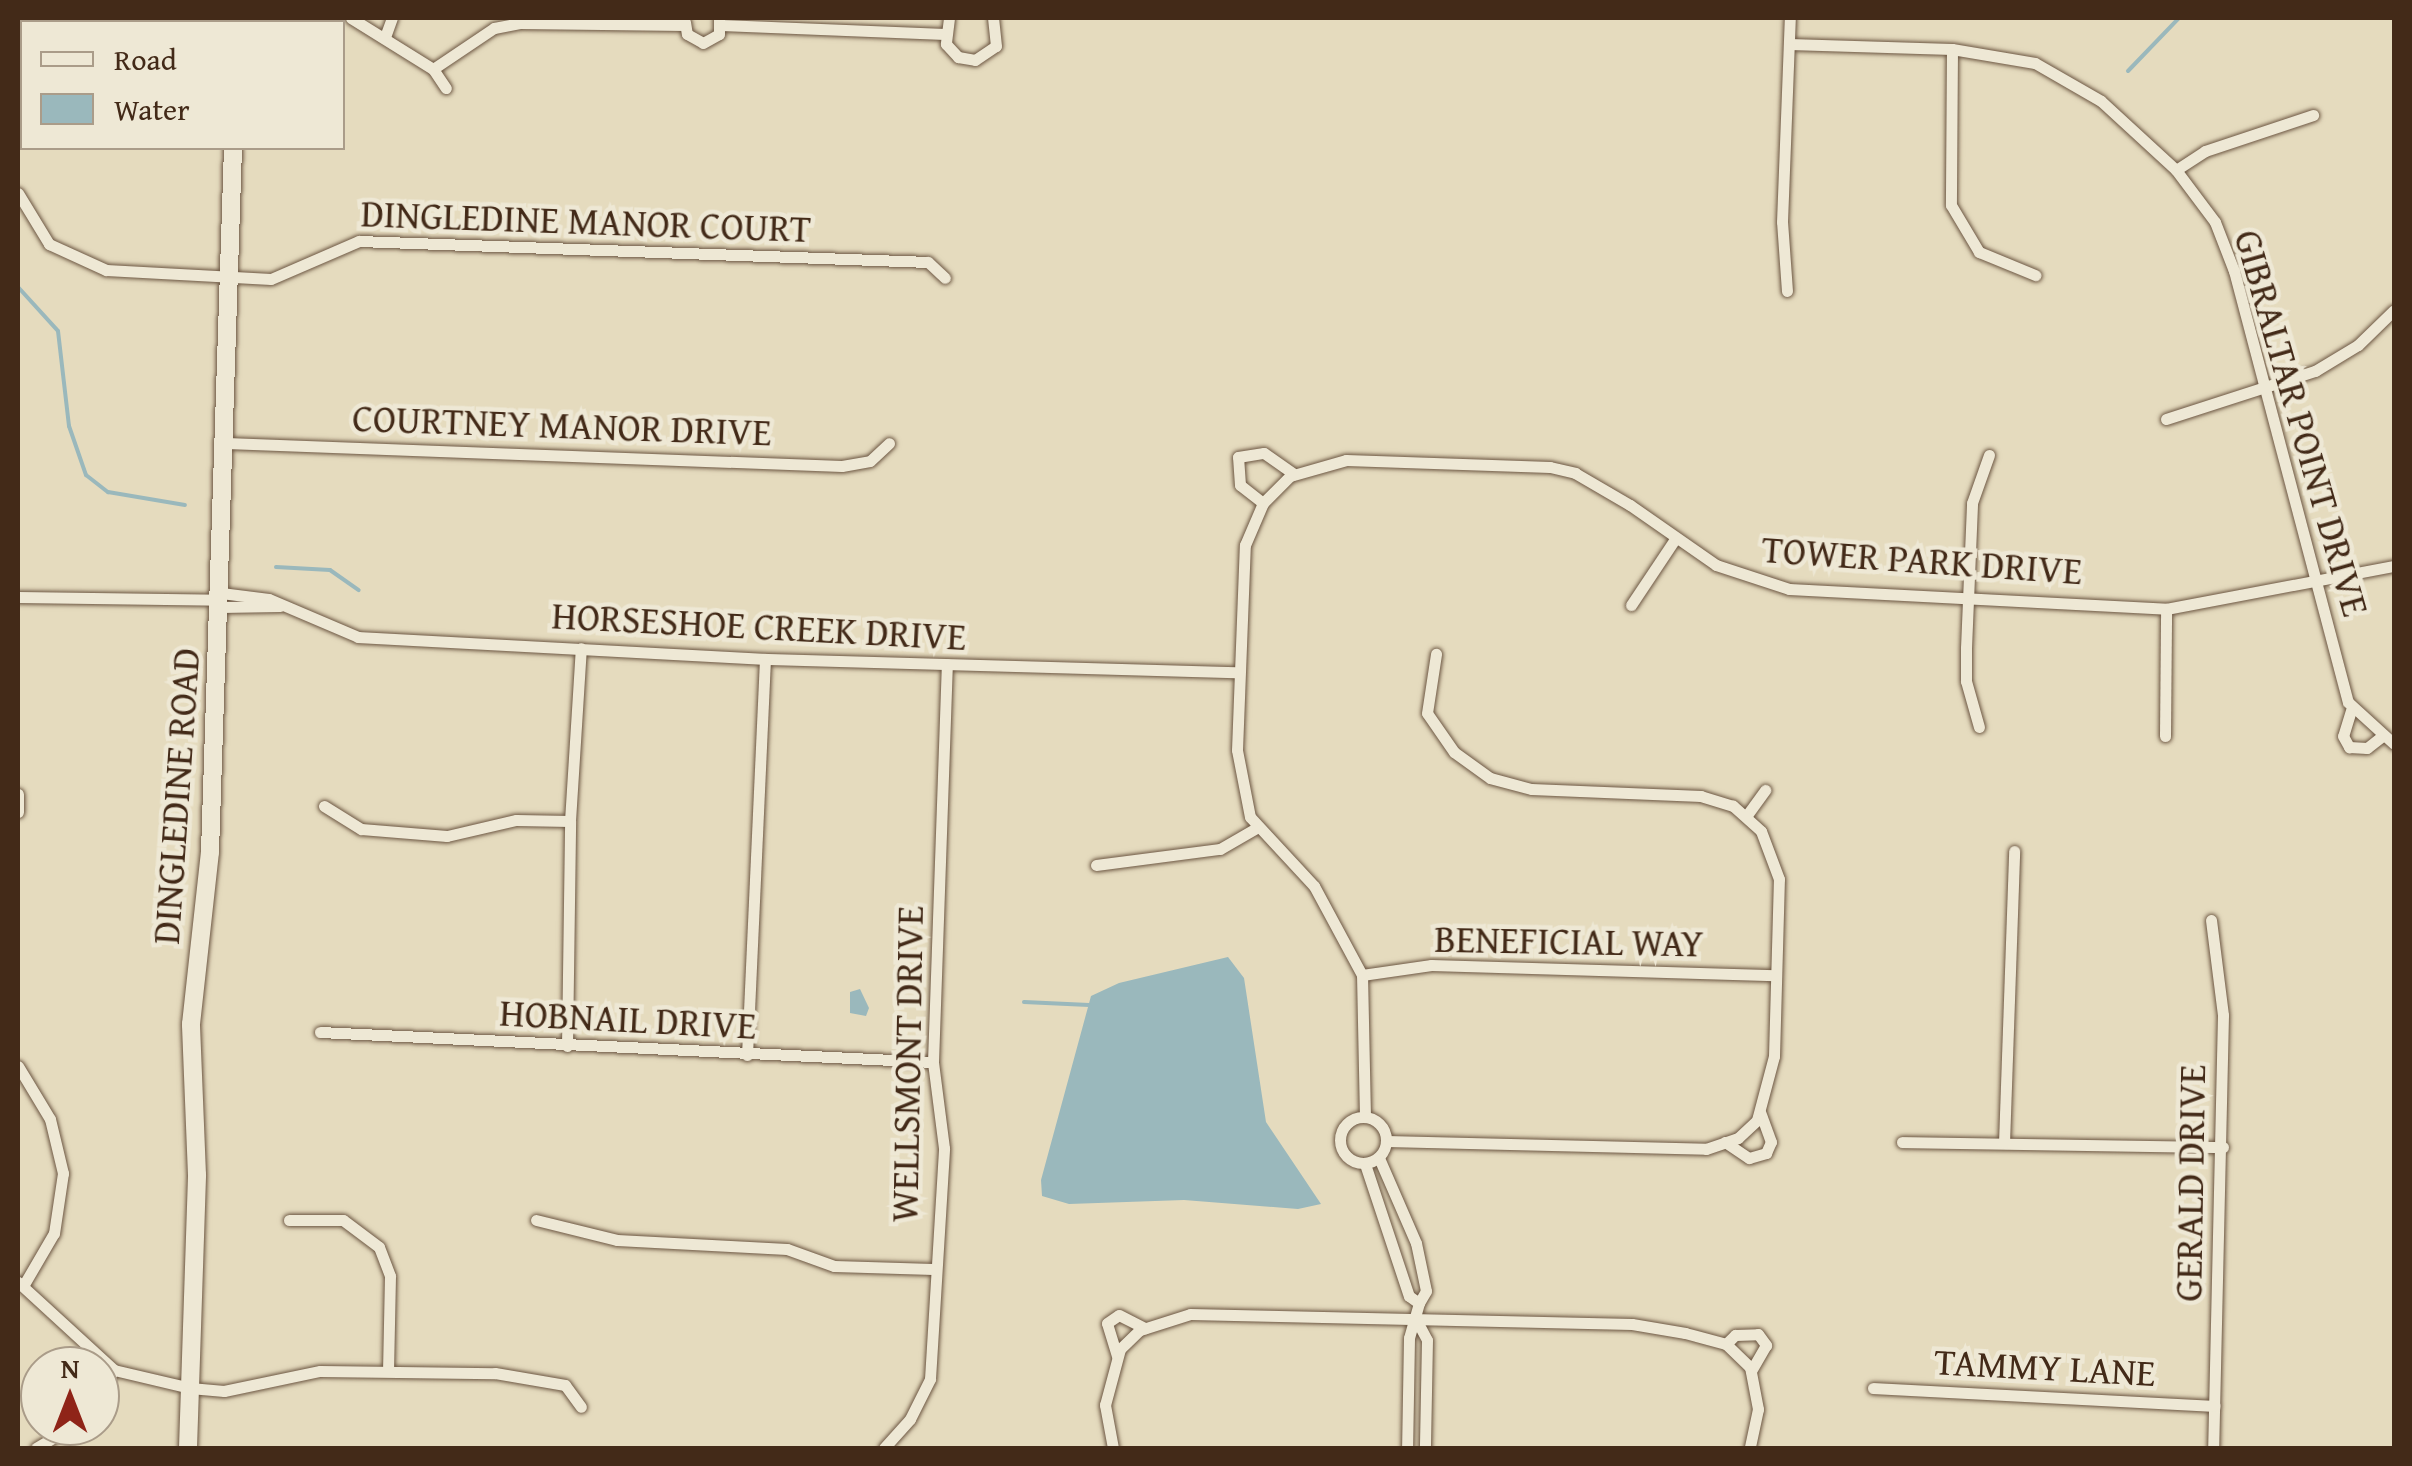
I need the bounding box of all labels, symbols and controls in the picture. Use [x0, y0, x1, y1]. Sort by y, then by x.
legend [20, 20, 345, 150]
text: Road [114, 37, 177, 81]
text: Water [114, 87, 190, 131]
street label: DINGLEDINE MANOR COURT [360, 190, 812, 252]
street label: GIBRALTAR POINT DRIVE [2225, 225, 2379, 621]
street label: COURTNEY MANOR DRIVE [352, 395, 772, 455]
street label: TOWER PARK DRIVE [1760, 526, 2084, 594]
street label: HORSESHOE CREEK DRIVE [551, 592, 967, 660]
street label: DINGLEDINE ROAD [143, 646, 209, 946]
street label: WELLSMONT DRIVE [881, 905, 933, 1223]
street label: BENEFICIAL WAY [1434, 916, 1704, 966]
street label: HOBNAIL DRIVE [498, 990, 758, 1048]
street label: GERALD DRIVE [2165, 1064, 2215, 1302]
street label: TAMMY LANE [1933, 1338, 2157, 1396]
north arrow [20, 1346, 120, 1446]
text: N [61, 1347, 79, 1388]

